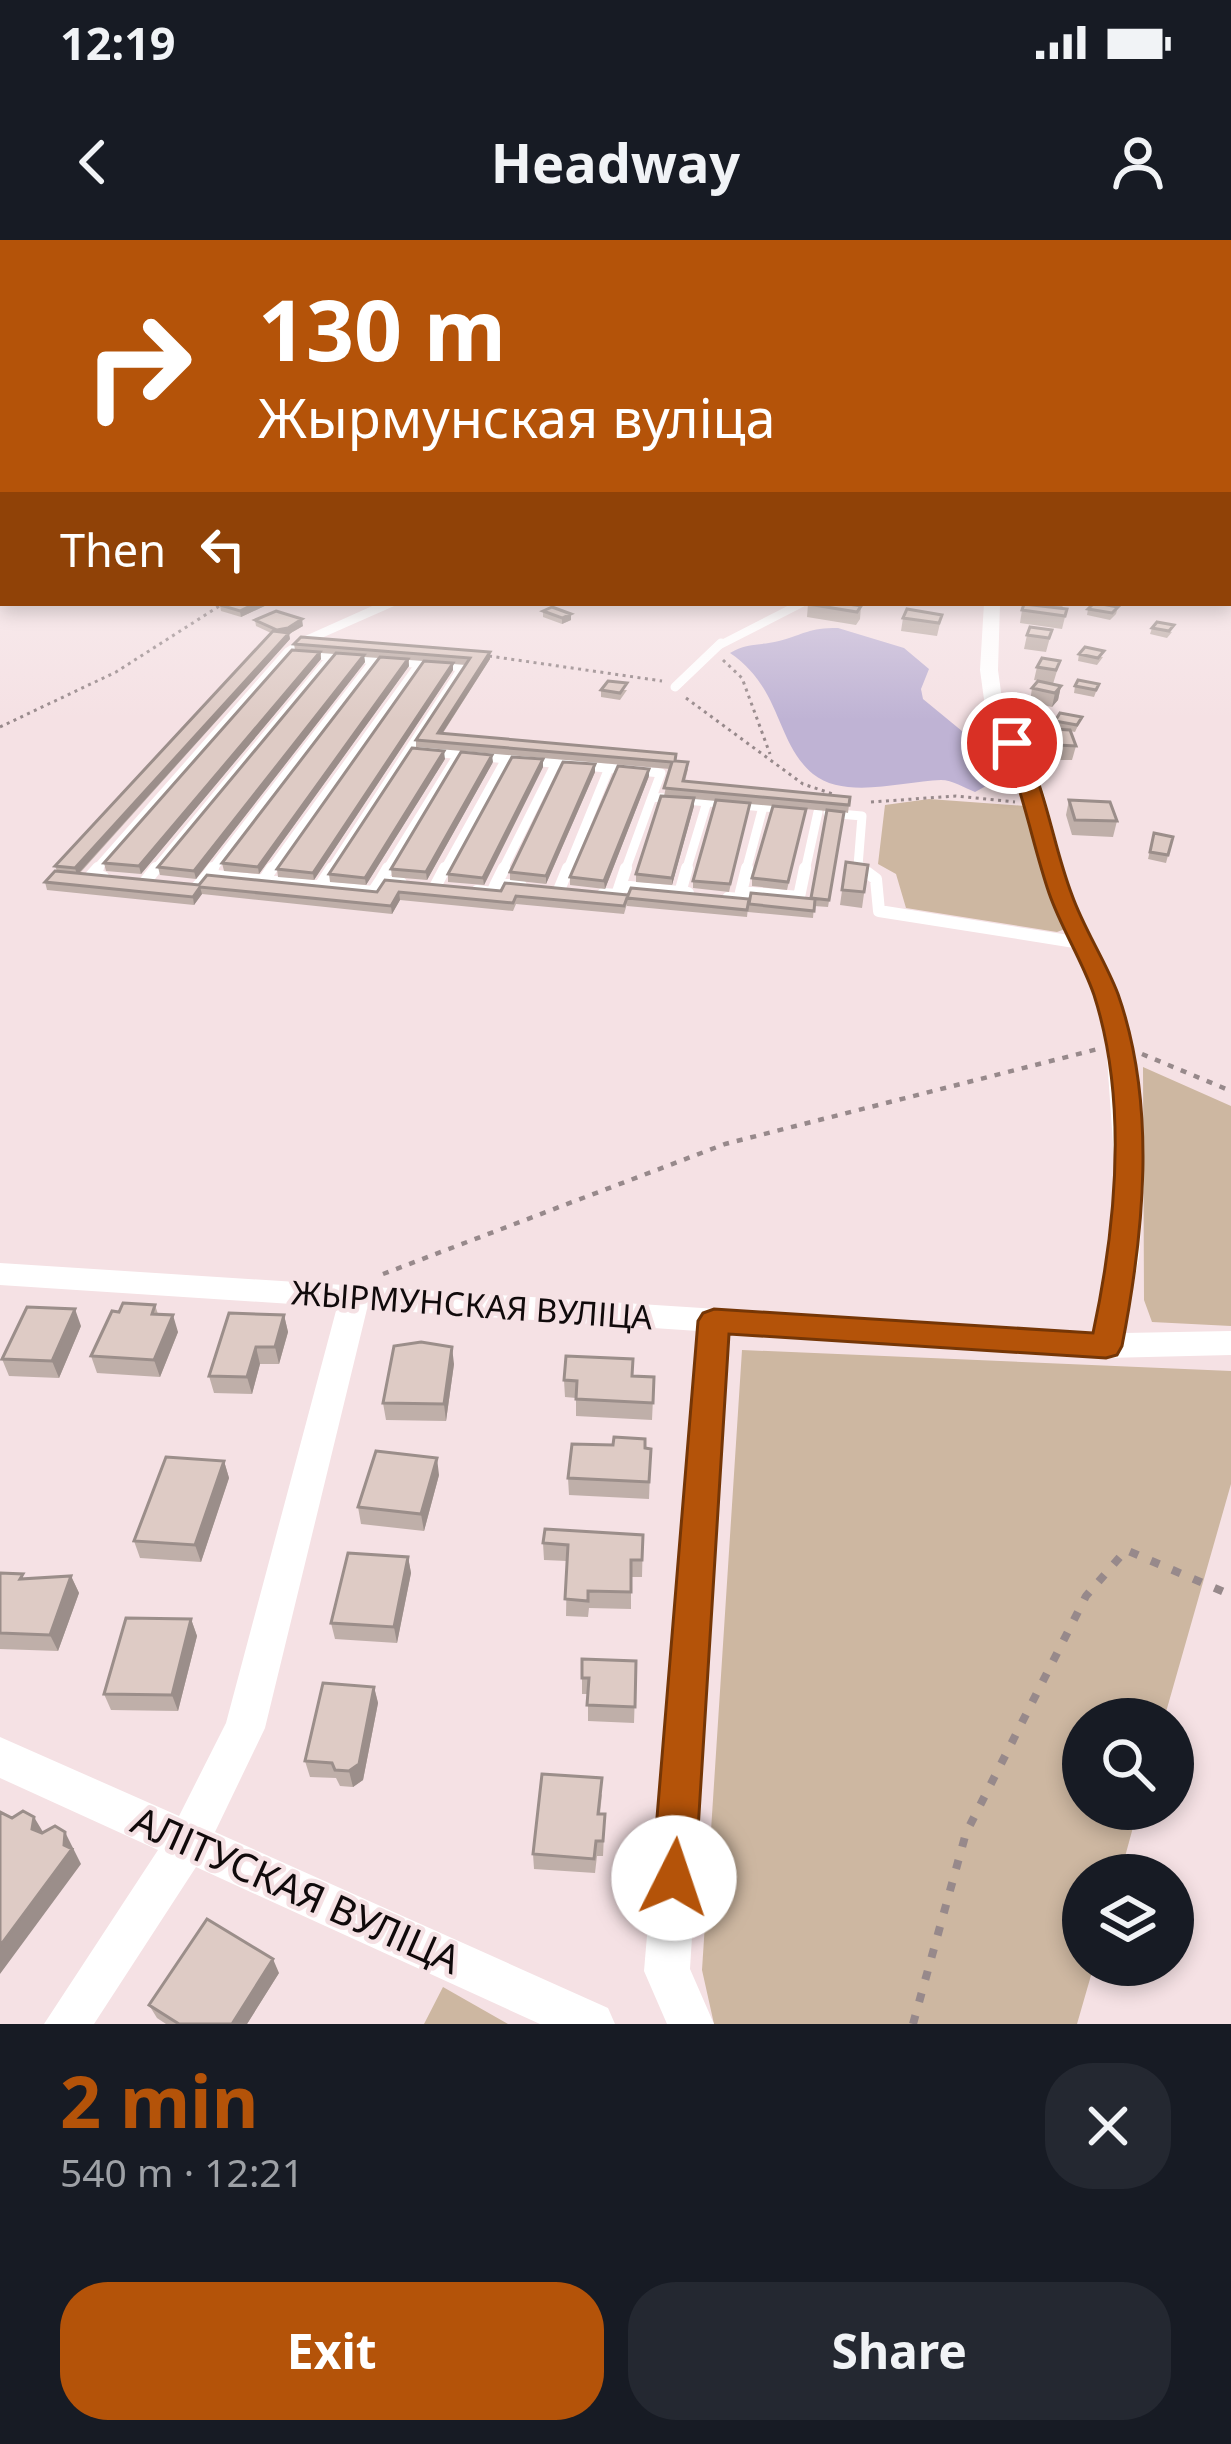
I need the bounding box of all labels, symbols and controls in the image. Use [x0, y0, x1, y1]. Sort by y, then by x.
text: 12:19 [60, 12, 176, 73]
text: Headway [491, 125, 740, 199]
icon: back [60, 129, 126, 195]
icon: person [1105, 129, 1171, 195]
text: 130 m [258, 271, 506, 386]
icon: right [60, 288, 216, 444]
text: Жырмунская вуліца [258, 380, 776, 454]
icon: left [190, 516, 256, 582]
text: Then [60, 519, 166, 580]
pin [961, 692, 1063, 794]
icon: arrive [979, 710, 1045, 776]
street label: ЖЫРМУНСКАЯ ВУЛІЦА [290, 1269, 655, 1340]
map controls [1062, 1698, 1194, 1986]
button: search [1062, 1698, 1194, 1830]
street label: АЛІТУСКАЯ ВУЛІЦА [124, 1792, 469, 1985]
position arrow [611, 1815, 737, 1941]
button: layers [1062, 1854, 1194, 1986]
text: 2 min [60, 2051, 258, 2149]
button: close [1045, 2063, 1171, 2189]
text: 540 m · 12:21 [60, 2145, 304, 2198]
button: Exit [60, 2282, 604, 2420]
button: Share [628, 2282, 1171, 2420]

